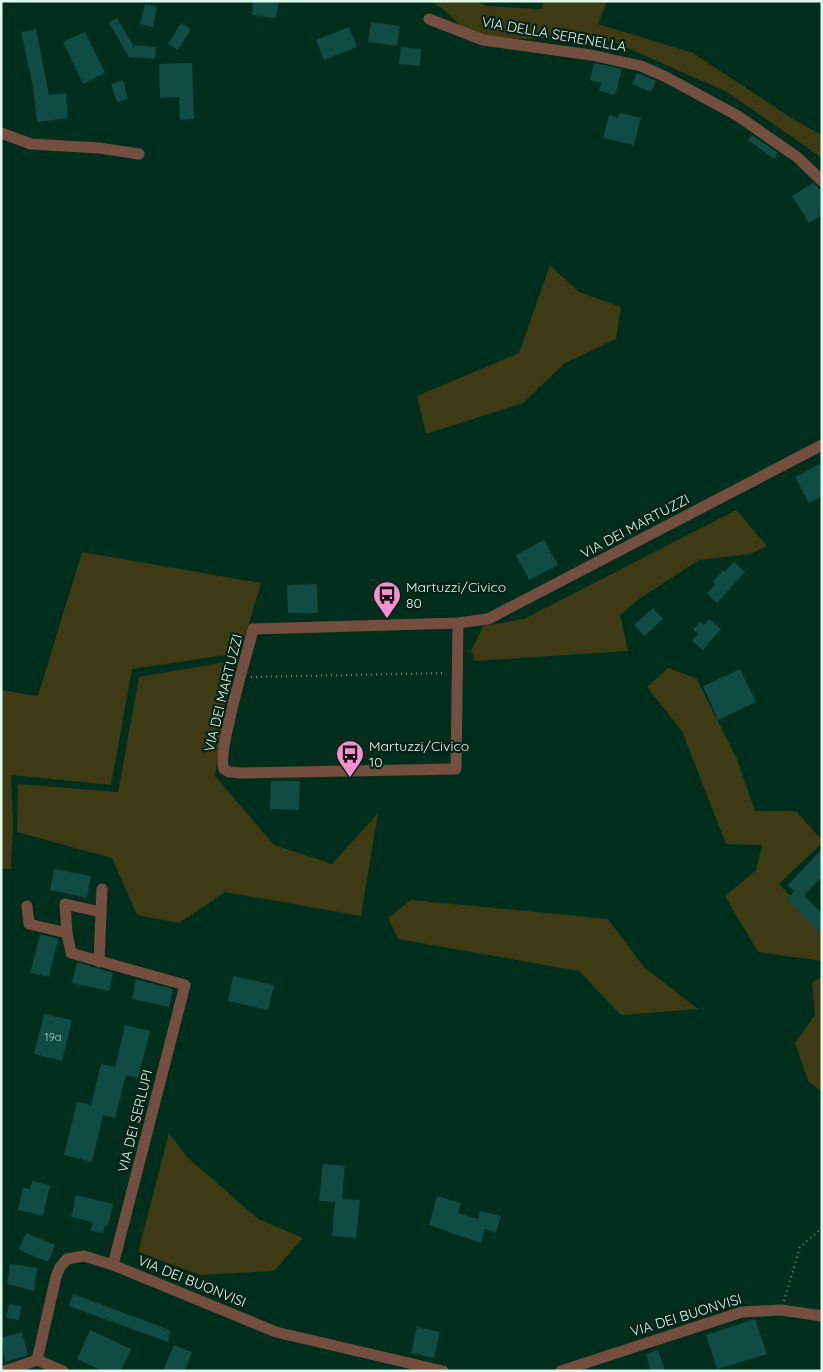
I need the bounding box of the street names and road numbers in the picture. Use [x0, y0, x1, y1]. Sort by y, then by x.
street label: VIA DELLA SERENELLA [480, 12, 628, 56]
street label: VIA DEI MARTUZZI [577, 490, 693, 562]
street label: VIA DEI MARTUZZI [200, 632, 246, 754]
street label: VIA DEI SERLUPI [114, 1068, 156, 1174]
street label: VIA DEI BUONVISI [135, 1251, 249, 1311]
street label: VIA DEI BUONVISI [628, 1290, 744, 1340]

